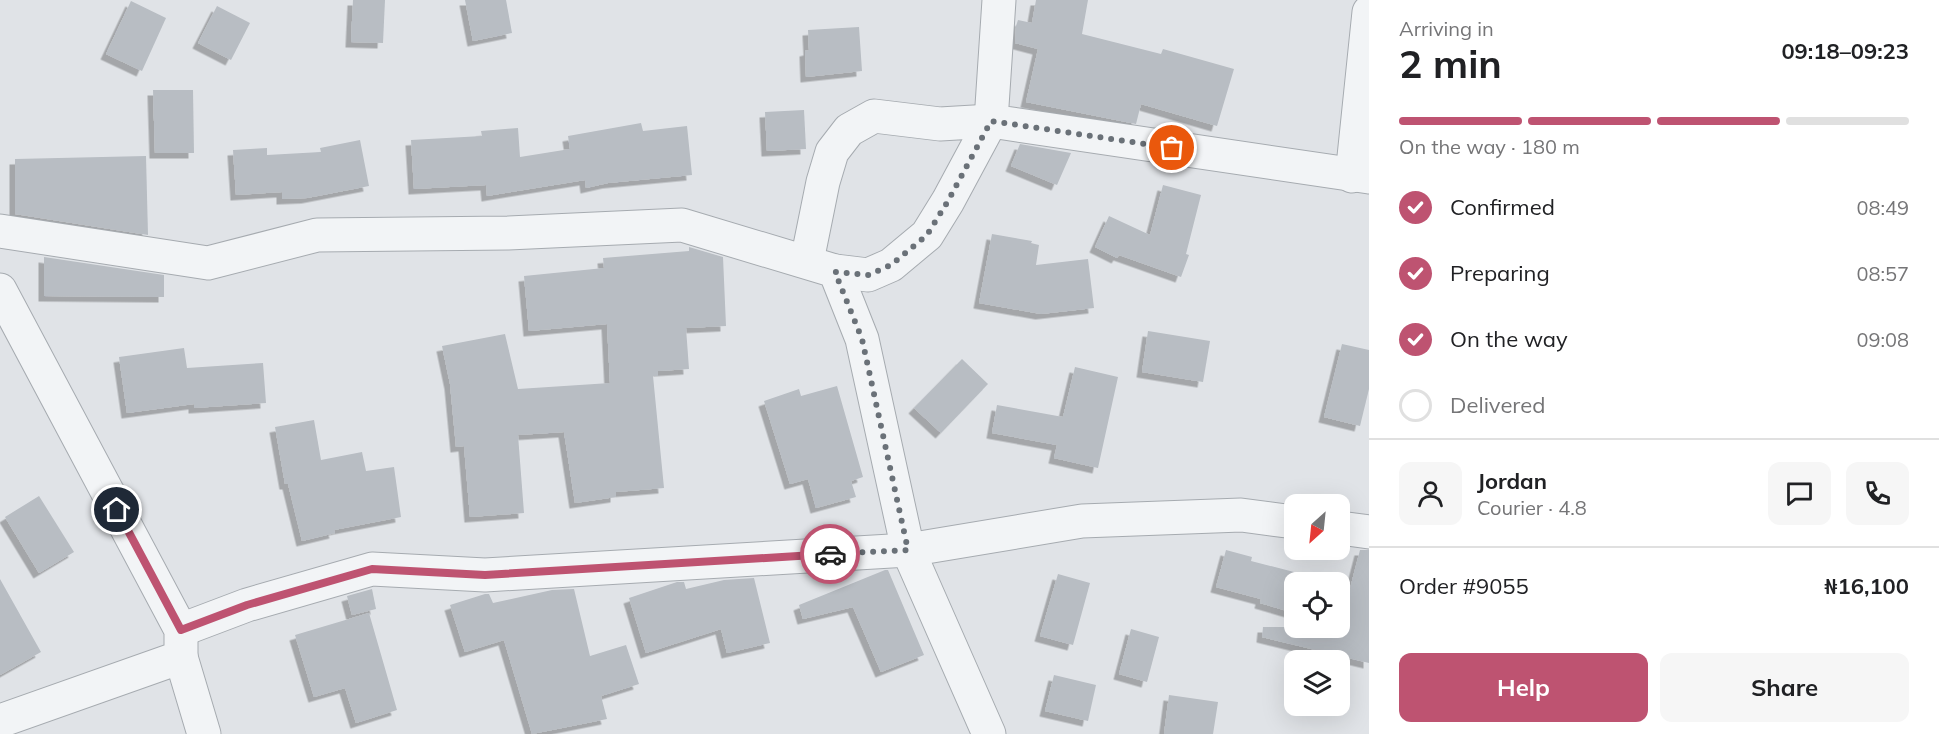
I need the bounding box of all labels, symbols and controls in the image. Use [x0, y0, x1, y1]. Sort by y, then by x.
text: Arriving in [1399, 16, 1494, 41]
text: 09:18–09:23 [1781, 37, 1909, 65]
text: 2 min [1399, 39, 1502, 88]
pin [1146, 122, 1197, 173]
icon: bag [1155, 131, 1188, 164]
text: On the way · 180 m [1399, 134, 1580, 159]
icon: check [1399, 191, 1432, 224]
text: Confirmed [1450, 193, 1555, 221]
text: 08:49 [1856, 195, 1909, 220]
icon: check [1399, 257, 1432, 290]
text: Preparing [1450, 259, 1550, 287]
text: 08:57 [1856, 261, 1909, 286]
icon: check [1399, 323, 1432, 356]
text: On the way [1450, 325, 1568, 353]
text: 09:08 [1856, 327, 1909, 352]
text: Delivered [1450, 391, 1545, 419]
button: person [1399, 462, 1462, 525]
button: chat [1768, 462, 1831, 525]
button: phone [1846, 462, 1909, 525]
text: Jordan [1477, 467, 1547, 495]
pin [91, 484, 142, 535]
icon: home [100, 493, 133, 526]
north arrow [1284, 494, 1350, 560]
map controls [1284, 494, 1350, 716]
text: Courier · 4.8 [1477, 495, 1587, 520]
courier [800, 524, 860, 584]
icon: car [814, 538, 847, 571]
button: locate [1284, 572, 1350, 638]
text: Order #9055 [1399, 572, 1529, 600]
text: ₦16,100 [1824, 572, 1909, 600]
button: layers [1284, 650, 1350, 716]
button: Help [1399, 653, 1648, 722]
button: Share [1660, 653, 1909, 722]

